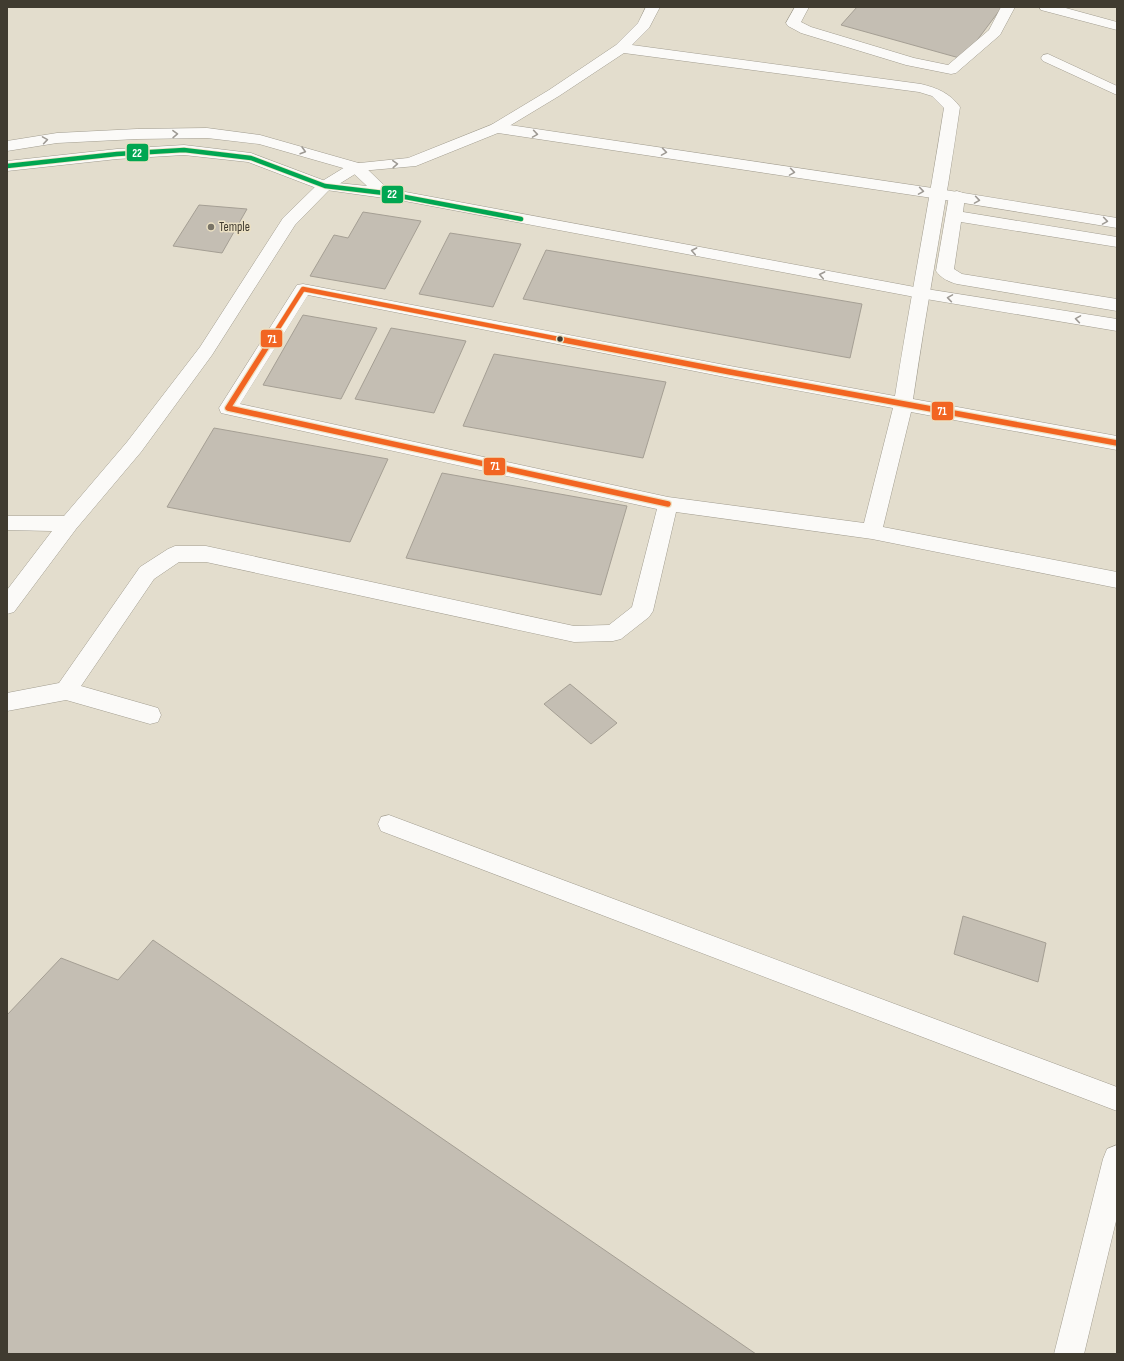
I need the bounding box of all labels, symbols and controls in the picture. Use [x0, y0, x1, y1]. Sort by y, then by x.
one-way arrow [532, 129, 538, 137]
one-way arrow [172, 130, 178, 138]
one-way arrow [42, 136, 49, 145]
line badge: 22 [126, 143, 149, 162]
text: 22 [132, 147, 142, 160]
one-way arrow [300, 147, 307, 155]
one-way arrow [660, 147, 667, 156]
one-way arrow [392, 160, 398, 169]
one-way arrow [789, 167, 795, 176]
line badge: 22 [381, 185, 404, 204]
one-way arrow [918, 186, 924, 195]
text: 22 [387, 188, 397, 201]
one-way arrow [974, 195, 980, 204]
one-way arrow [1102, 216, 1108, 225]
place label: Temple [219, 219, 250, 235]
marker: Temple [206, 222, 216, 232]
one-way arrow [691, 248, 697, 256]
one-way arrow [819, 271, 825, 280]
one-way arrow [947, 294, 953, 303]
one-way arrow [1075, 315, 1082, 324]
line badge: 71 [260, 329, 283, 348]
text: 71 [267, 333, 277, 346]
unlabelled marker [555, 334, 565, 344]
line badge: 71 [931, 401, 954, 421]
text: 71 [937, 405, 947, 418]
line badge: 71 [483, 457, 506, 476]
text: 71 [490, 460, 500, 473]

